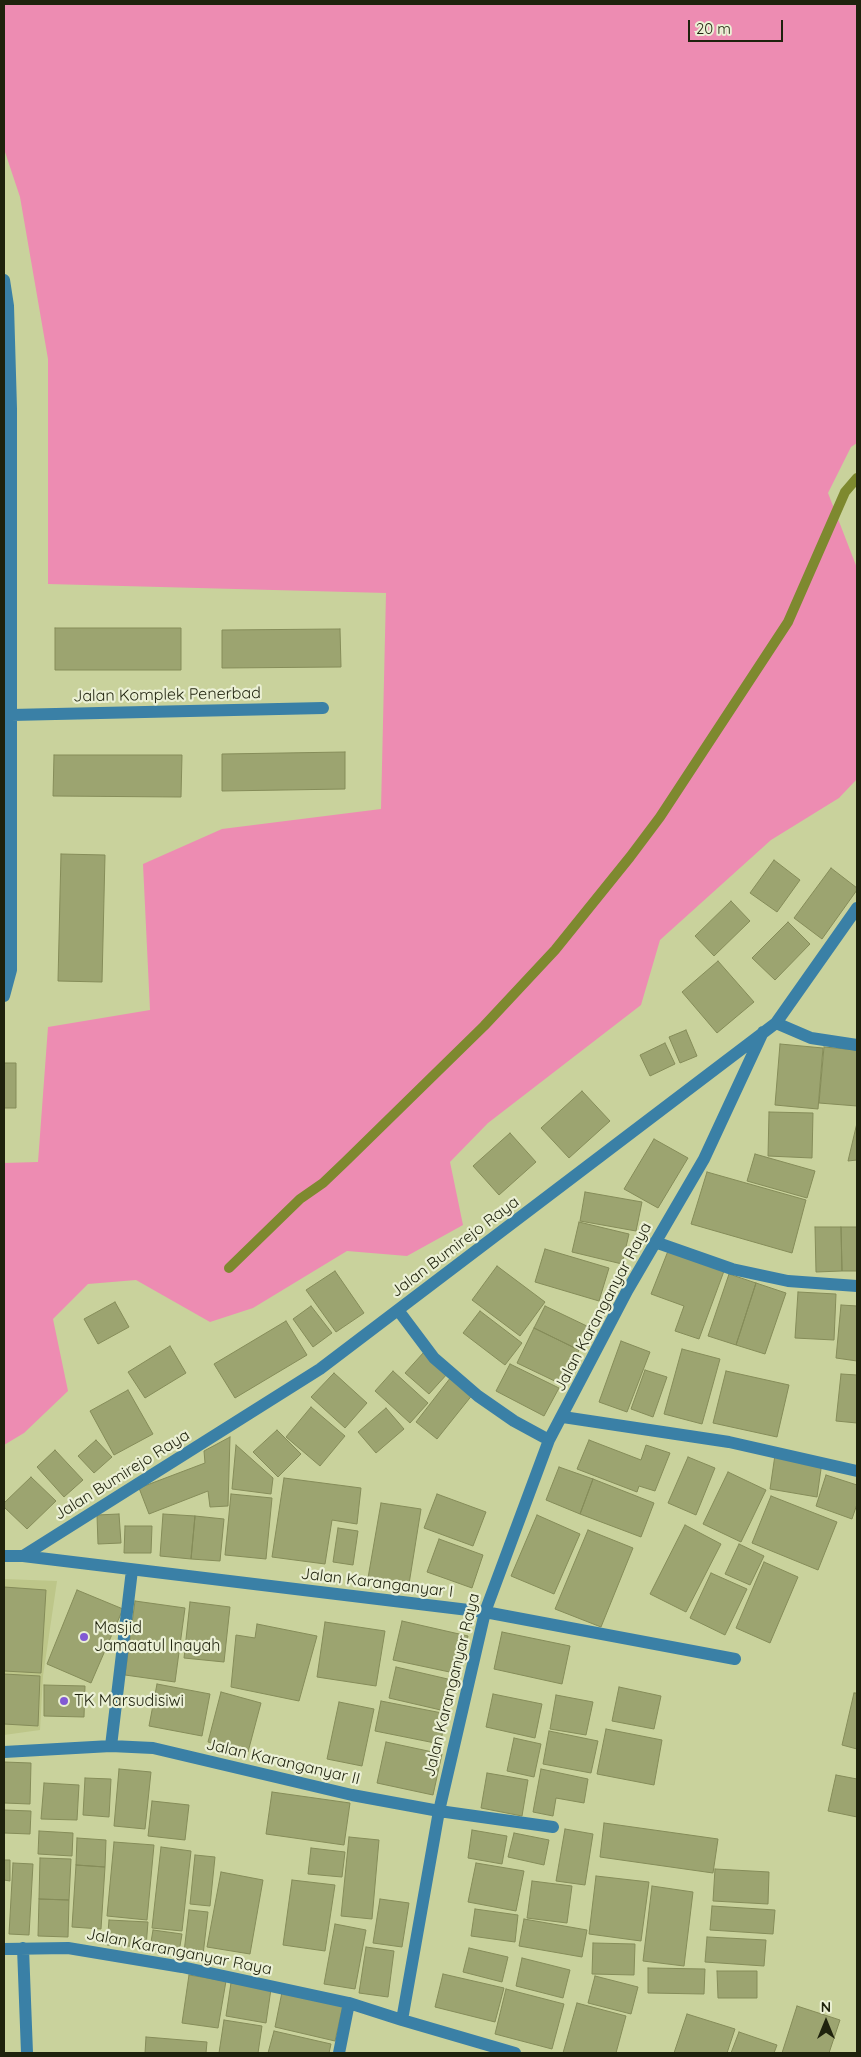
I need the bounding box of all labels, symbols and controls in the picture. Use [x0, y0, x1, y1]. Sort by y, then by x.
scale bar [691, 10, 786, 42]
text: 20 m [696, 19, 731, 38]
street label: Jalan Komplek Penerbad [73, 684, 261, 706]
street label: Jalan Bumirejo Raya [387, 1192, 523, 1302]
street label: Jalan Karanganyar Raya [550, 1219, 656, 1395]
street label: Jalan Bumirejo Raya [51, 1426, 193, 1524]
street label: Jalan Karanganyar I [300, 1564, 454, 1602]
street label: Jalan Karanganyar Raya [420, 1591, 484, 1779]
place label: Masjid Jamaatul Inayah [94, 1618, 220, 1656]
marker: Masjid Jamaatul Inayah [78, 1631, 90, 1643]
place label: TK Marsudisiwi [74, 1691, 184, 1711]
marker: TK Marsudisiwi [58, 1695, 70, 1707]
street label: Jalan Karanganyar II [204, 1735, 362, 1789]
street label: Jalan Karanganyar Raya [85, 1925, 273, 1979]
north arrow [801, 1997, 851, 2047]
text: N [821, 1998, 831, 2016]

